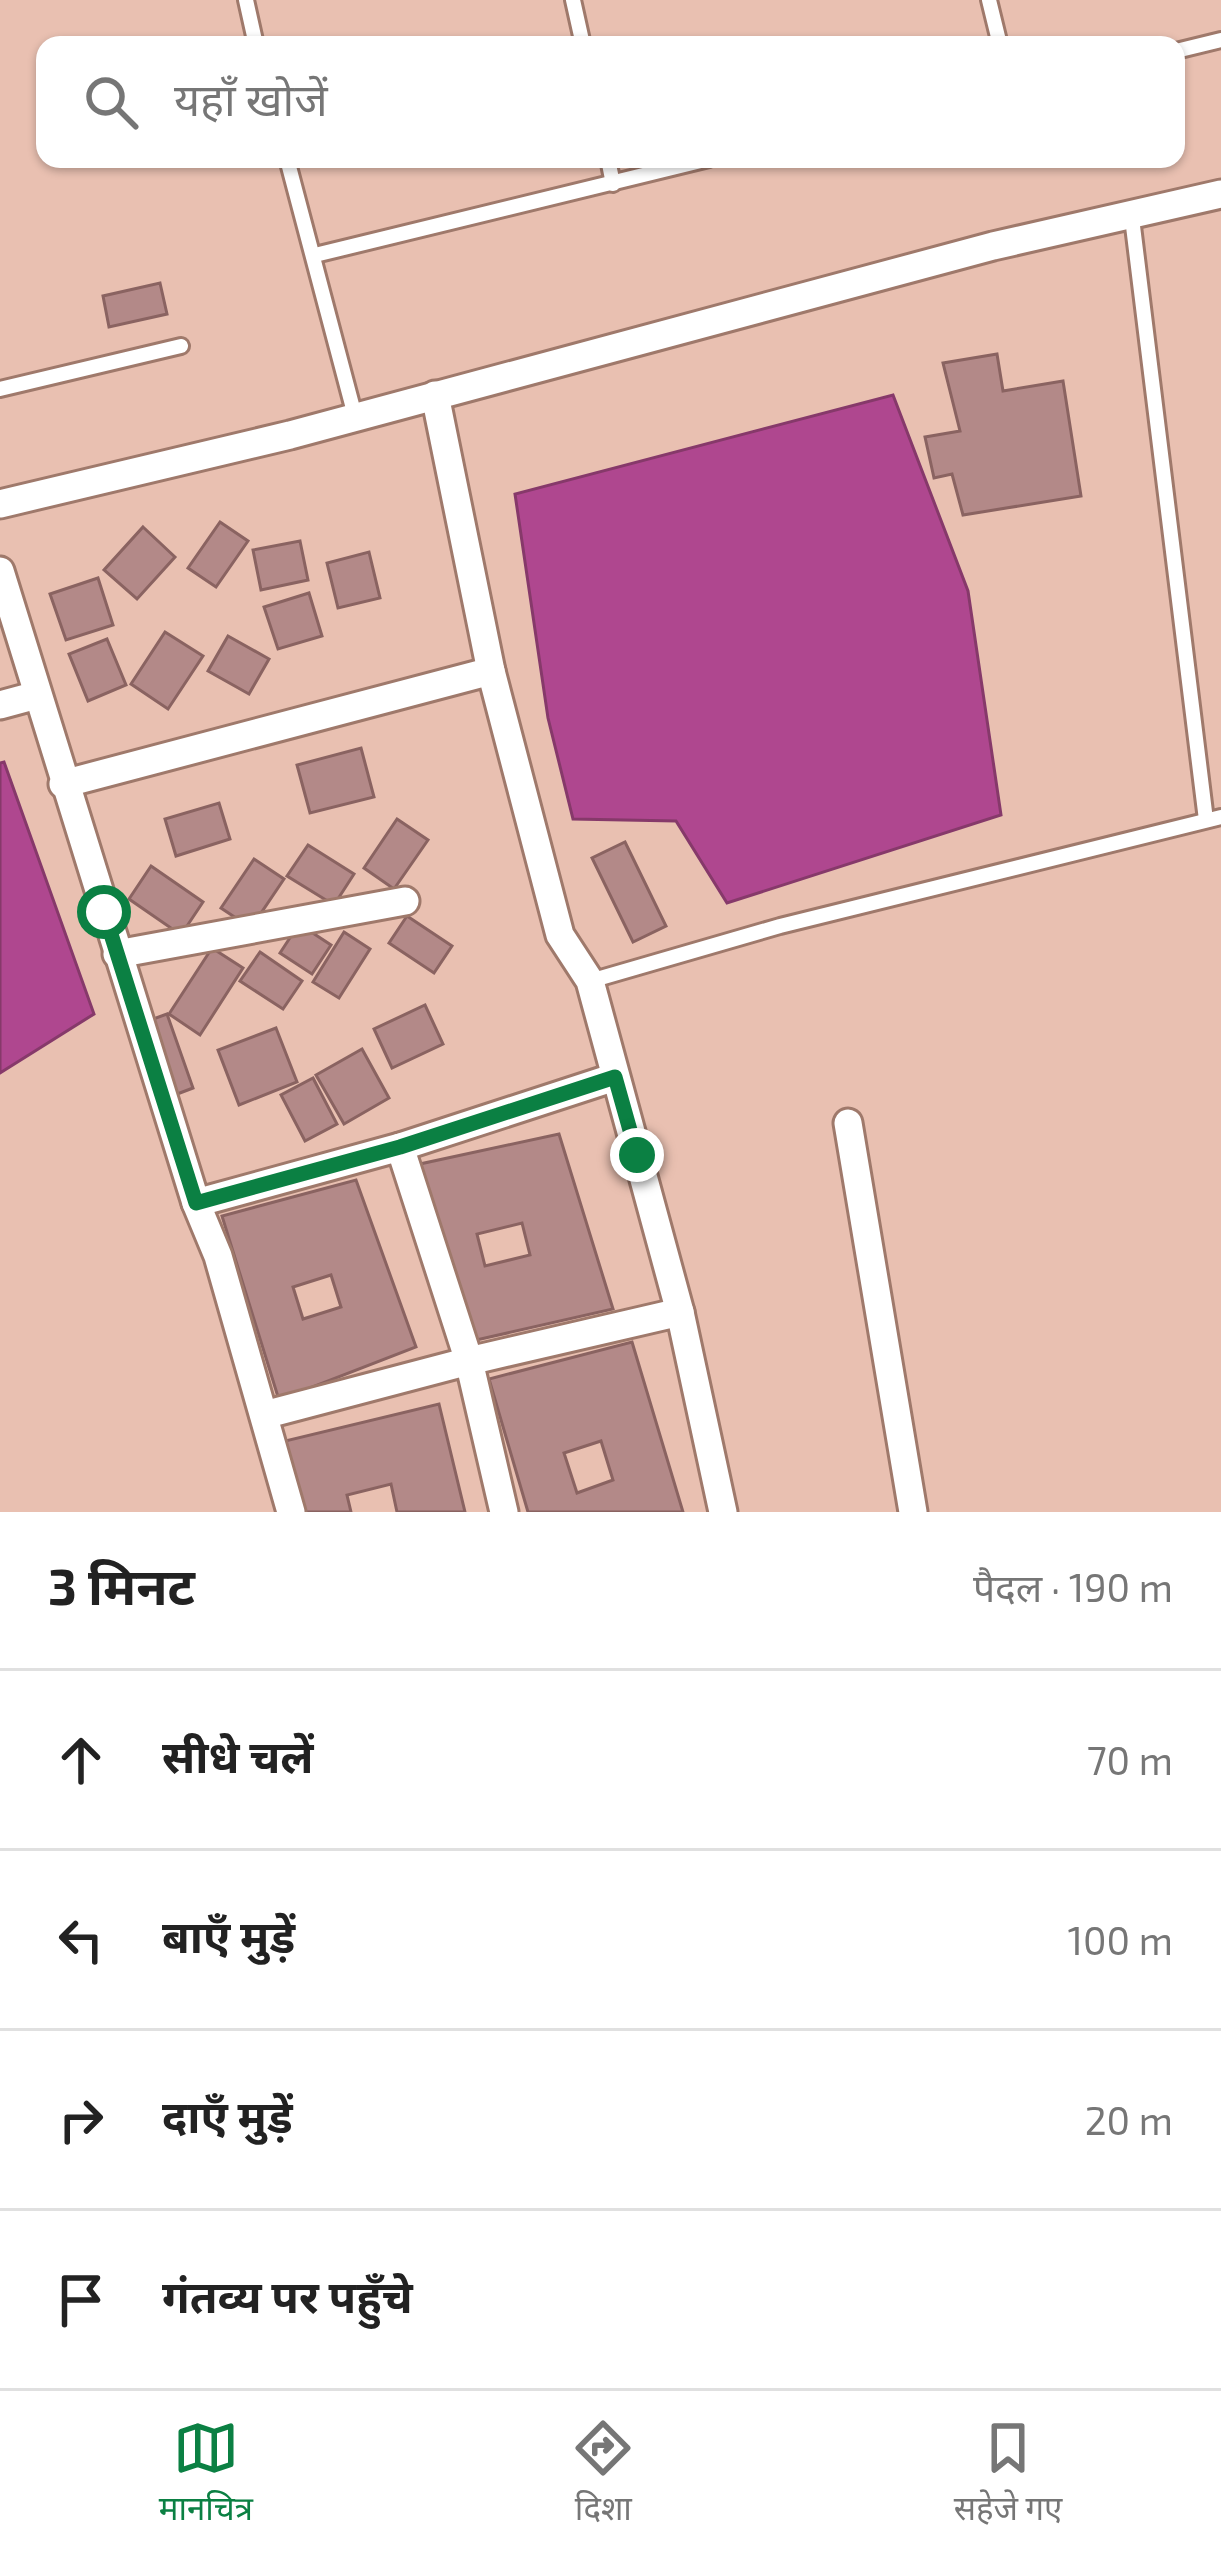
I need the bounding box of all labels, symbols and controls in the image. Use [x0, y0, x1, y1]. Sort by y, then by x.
search box [36, 36, 1185, 168]
icon: search [78, 69, 144, 135]
text: यहाँ खोजें [174, 71, 328, 125]
route start [77, 885, 131, 939]
route end [610, 1128, 664, 1182]
text: 3 मिनट [48, 1554, 195, 1615]
text: पैदल · 190 m [973, 1563, 1173, 1610]
icon: ahead [48, 1727, 114, 1793]
text: सीधे चलें [162, 1728, 314, 1782]
text: 70 m [1087, 1736, 1173, 1783]
icon: left [48, 1907, 114, 1973]
text: बाएँ मुड़ें [162, 1908, 295, 1962]
text: 100 m [1068, 1916, 1173, 1963]
icon: right [48, 2087, 114, 2153]
text: दाएँ मुड़ें [162, 2088, 293, 2142]
text: 20 m [1085, 2096, 1173, 2143]
icon: arrive [48, 2267, 114, 2333]
text: गंतव्य पर पहुँचे [162, 2268, 413, 2322]
tab: मानचित्र [159, 2415, 253, 2533]
tab: दिशा [570, 2415, 636, 2533]
tab: सहेजे गए [954, 2415, 1062, 2533]

